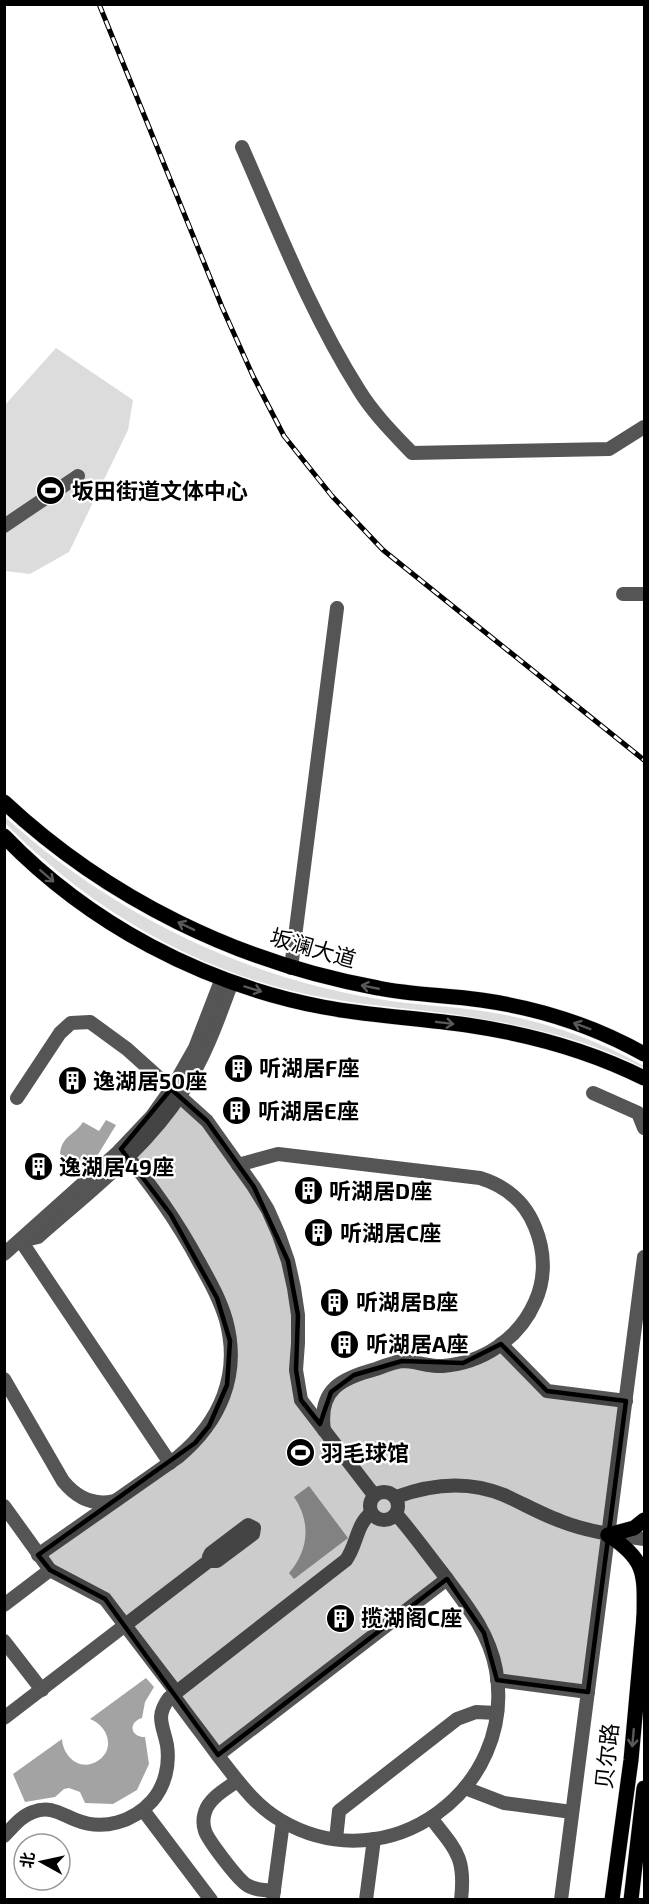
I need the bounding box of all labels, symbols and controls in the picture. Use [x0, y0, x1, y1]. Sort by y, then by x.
sports icon: 坂田街道文体中心 [35, 475, 67, 507]
place label: 坂田街道文体中心 [72, 477, 248, 503]
one-way arrow [39, 869, 55, 882]
one-way arrow [177, 920, 195, 932]
street label: 坂澜大道 [267, 922, 359, 972]
one-way arrow [361, 981, 381, 992]
one-way arrow [243, 984, 262, 995]
one-way arrow [435, 1017, 455, 1028]
one-way arrow [573, 1020, 592, 1031]
building icon: 听湖居F座 [222, 1052, 254, 1084]
place label: 听湖居F座 [259, 1054, 359, 1080]
building icon: 逸湖居50座 [56, 1065, 88, 1097]
place label: 逸湖居50座 [93, 1067, 207, 1093]
building icon: 听湖居E座 [221, 1095, 253, 1127]
place label: 听湖居E座 [258, 1097, 359, 1123]
building icon: 逸湖居49座 [22, 1151, 54, 1183]
place label: 逸湖居49座 [59, 1153, 174, 1179]
building icon: 听湖居D座 [292, 1175, 324, 1207]
place label: 听湖居D座 [329, 1177, 432, 1203]
building icon: 听湖居C座 [303, 1217, 335, 1249]
place label: 听湖居C座 [340, 1219, 441, 1245]
building icon: 听湖居B座 [319, 1286, 351, 1318]
place label: 听湖居B座 [356, 1288, 458, 1314]
building icon: 听湖居A座 [329, 1328, 361, 1360]
place label: 听湖居A座 [366, 1330, 468, 1356]
sports icon: 羽毛球馆 [284, 1437, 316, 1469]
place label: 羽毛球馆 [321, 1439, 409, 1465]
building icon: 揽湖阁C座 [324, 1602, 356, 1634]
place label: 揽湖阁C座 [361, 1604, 462, 1630]
street label: 贝尔路 [590, 1722, 622, 1790]
one-way arrow [627, 1727, 638, 1747]
north arrow [12, 1832, 72, 1892]
text: 北 [16, 1851, 37, 1869]

